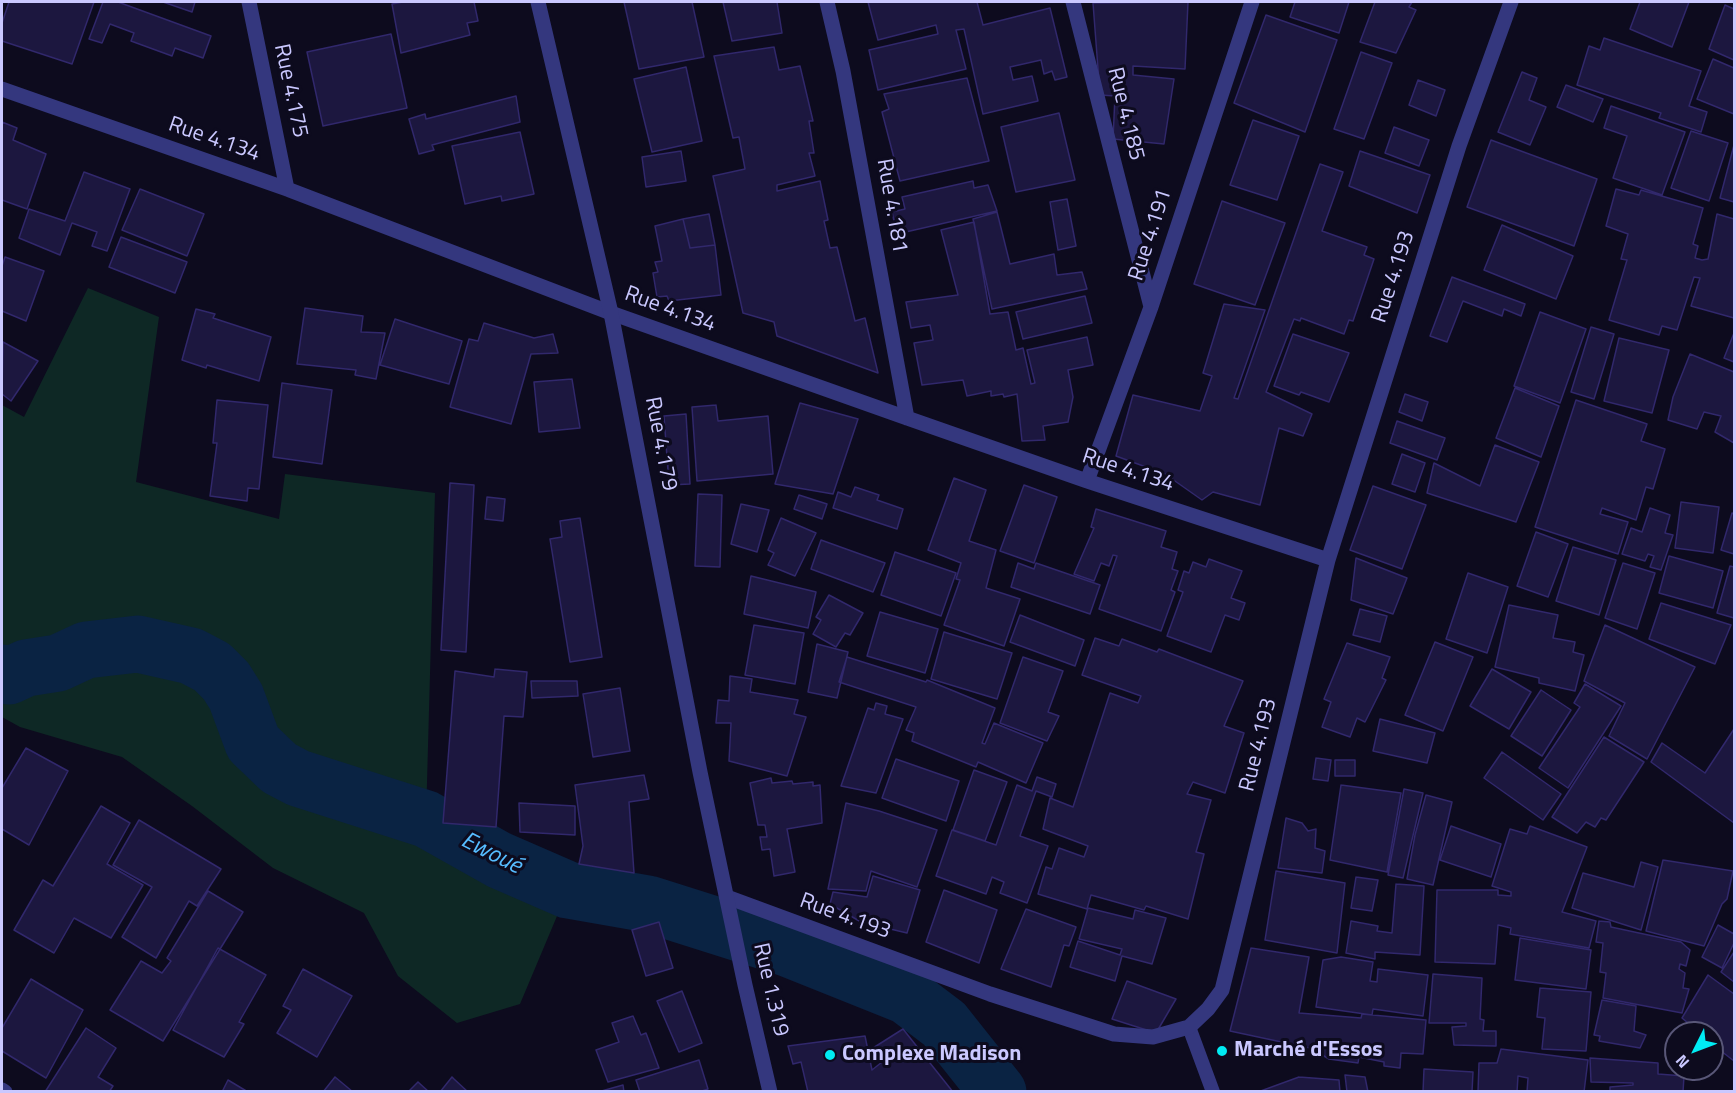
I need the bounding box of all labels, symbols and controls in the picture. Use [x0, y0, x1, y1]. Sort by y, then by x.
street label: Rue 4.175 [267, 42, 313, 140]
street label: Rue 4.185 [1101, 65, 1149, 163]
street label: Rue 4.134 [165, 112, 263, 168]
street label: Rue 4.181 [870, 157, 912, 255]
street label: Rue 4.191 [1124, 186, 1178, 284]
street label: Rue 4.193 [1367, 228, 1421, 326]
street label: Rue 4.134 [621, 281, 719, 339]
street label: Rue 4.179 [638, 395, 682, 493]
street label: Rue 4.134 [1079, 444, 1177, 498]
street label: Rue 4.193 [1235, 696, 1283, 794]
water label: Ewoué [456, 827, 526, 881]
street label: Rue 4.193 [796, 888, 894, 946]
street label: Rue 1.319 [746, 941, 794, 1039]
north arrow [1664, 1021, 1724, 1081]
place label: Marché d'Essos [1234, 1038, 1383, 1064]
place label: Complexe Madison [842, 1042, 1021, 1068]
marker: Marché d'Essos [1215, 1044, 1229, 1058]
marker: Complexe Madison [823, 1048, 837, 1062]
text: N [1669, 1050, 1695, 1074]

